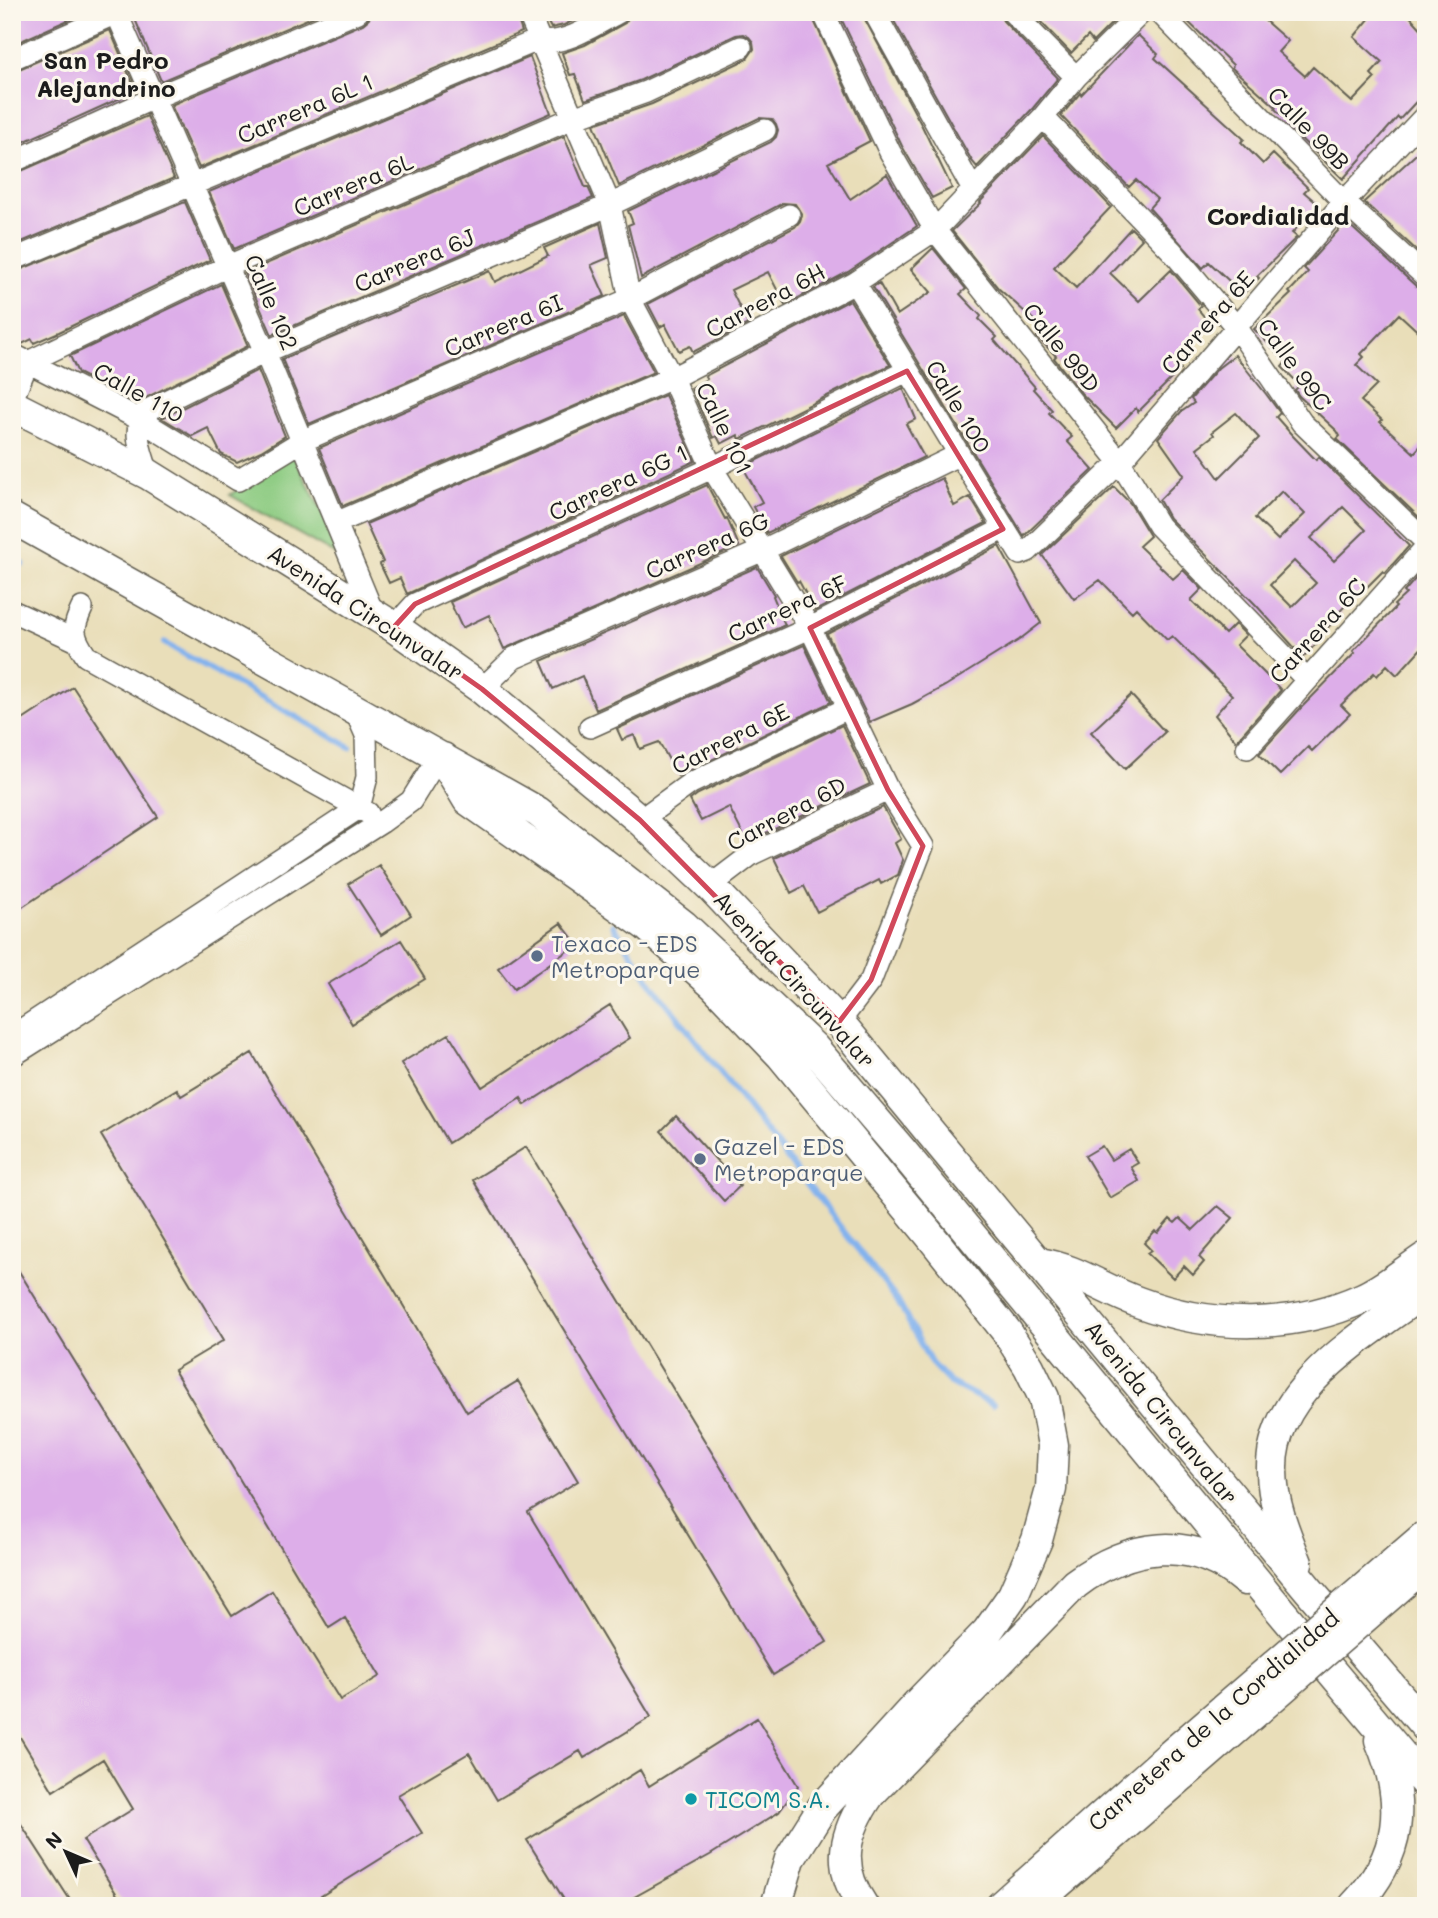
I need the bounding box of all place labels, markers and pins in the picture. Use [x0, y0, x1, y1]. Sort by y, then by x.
place label: Texaco - EDS Metroparque [551, 928, 701, 984]
marker: Texaco - EDS Metroparque [529, 948, 545, 964]
place label: Gazel - EDS Metroparque [714, 1131, 864, 1187]
marker: Gazel - EDS Metroparque [692, 1151, 708, 1167]
place label: TICOM S.A. [705, 1784, 831, 1814]
marker: TICOM S.A. [683, 1791, 699, 1807]

